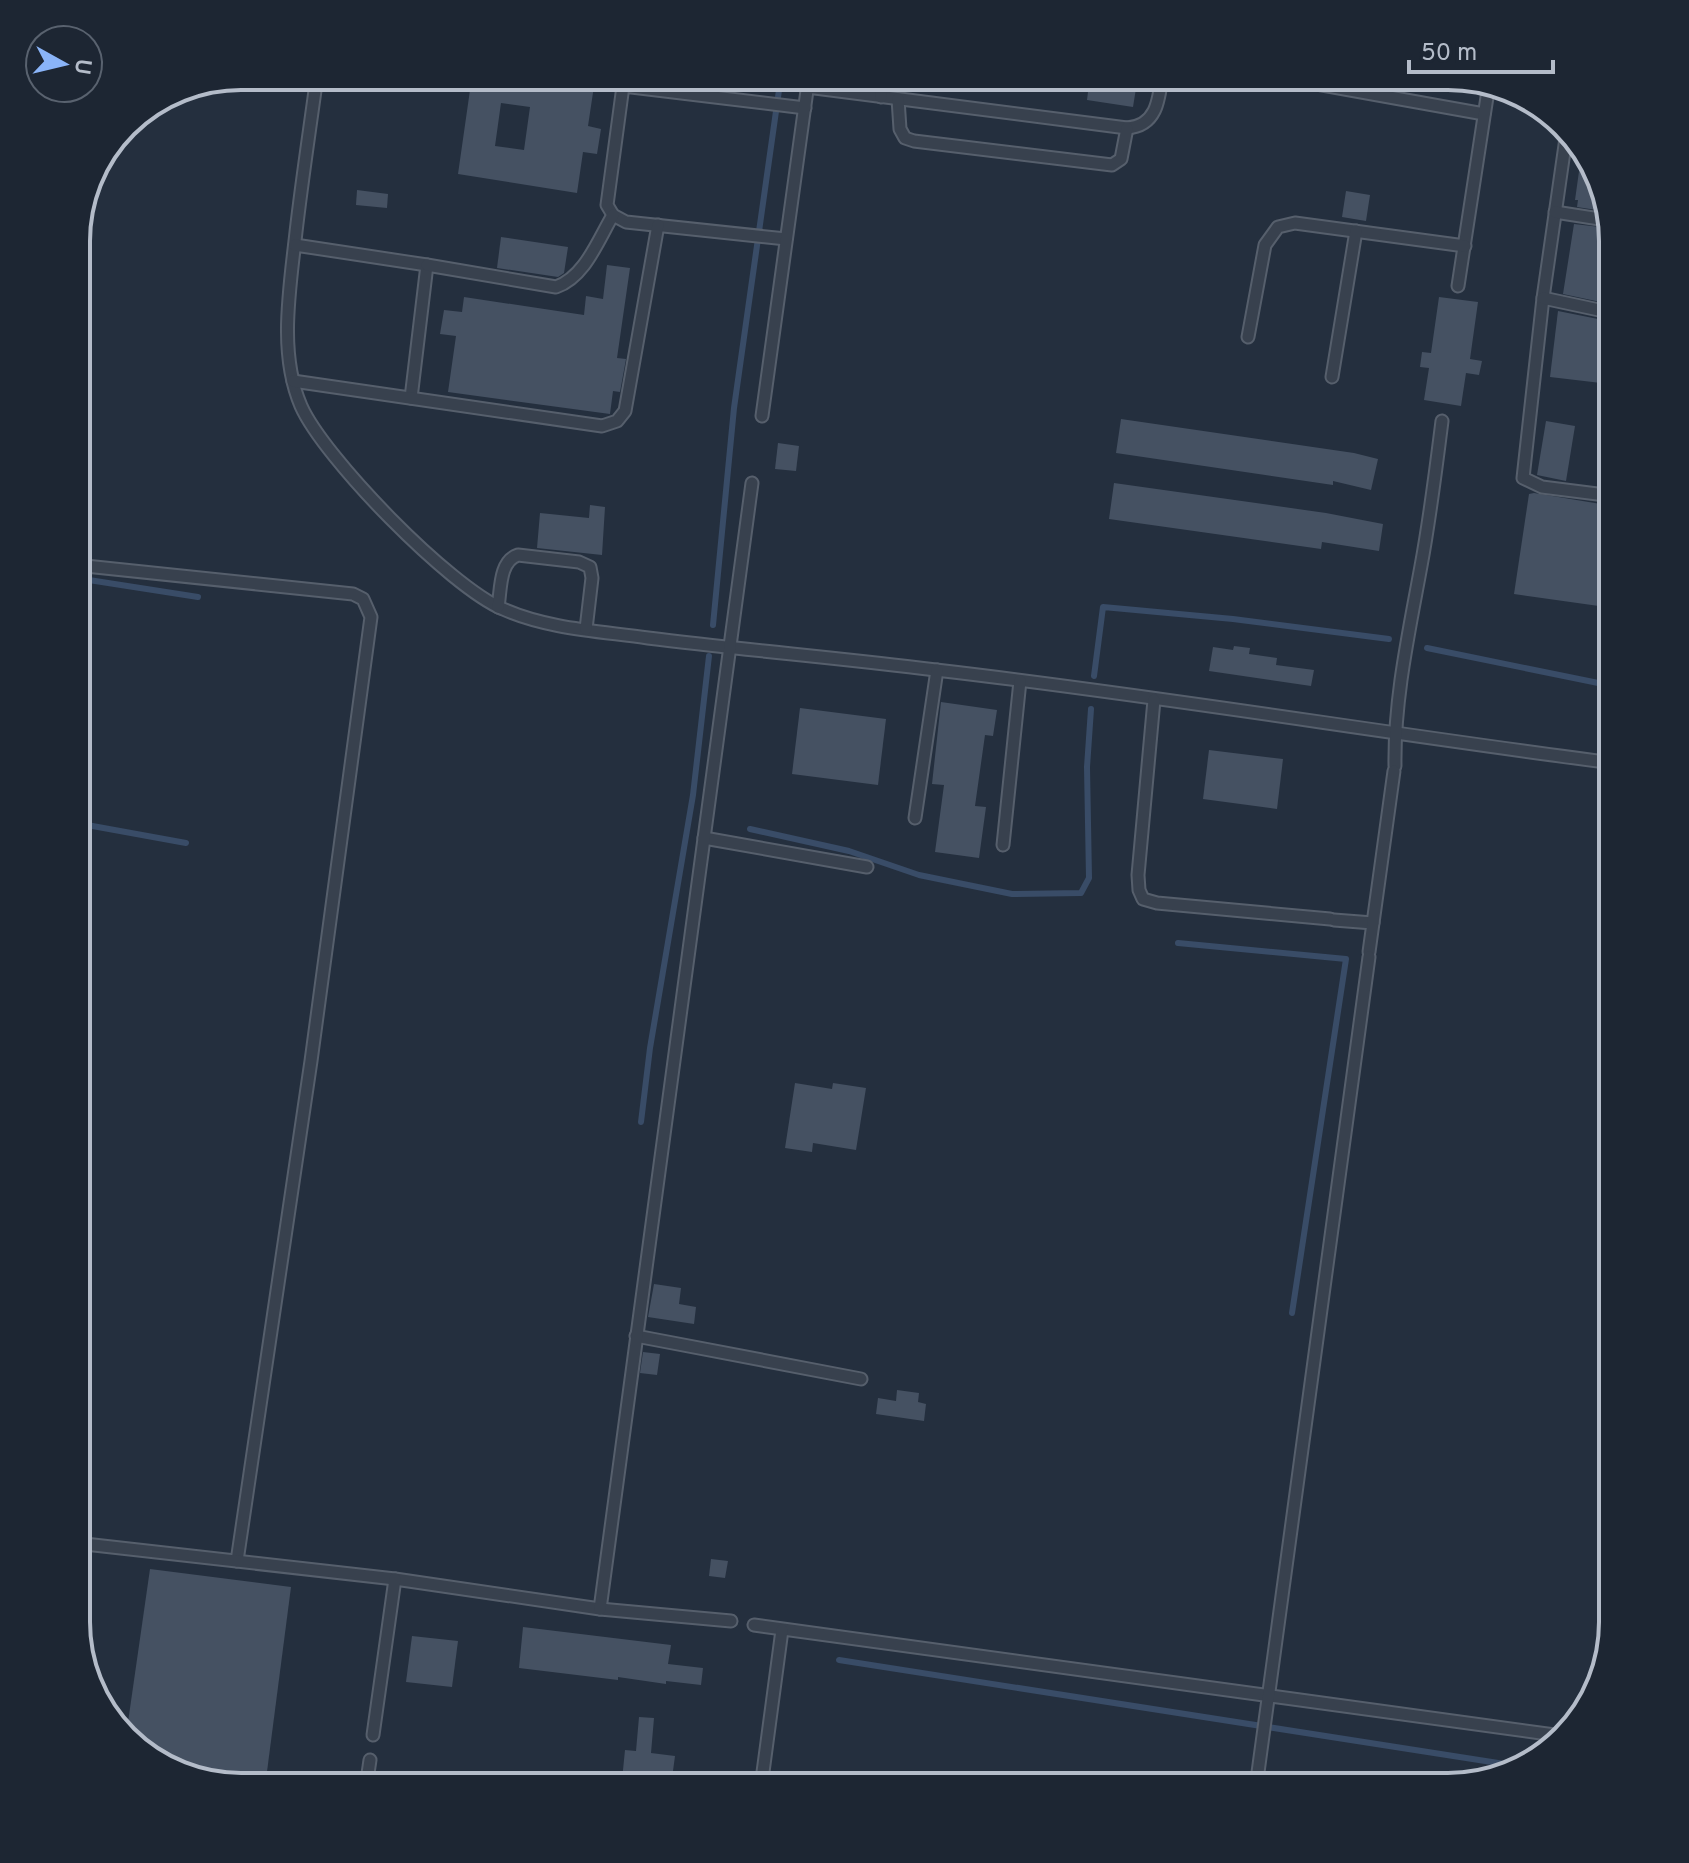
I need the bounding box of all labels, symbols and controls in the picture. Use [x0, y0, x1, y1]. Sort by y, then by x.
north arrow [24, 24, 104, 104]
scale bar [1409, 24, 1553, 74]
text: 50 m [1421, 39, 1477, 69]
text: U [67, 57, 96, 76]

